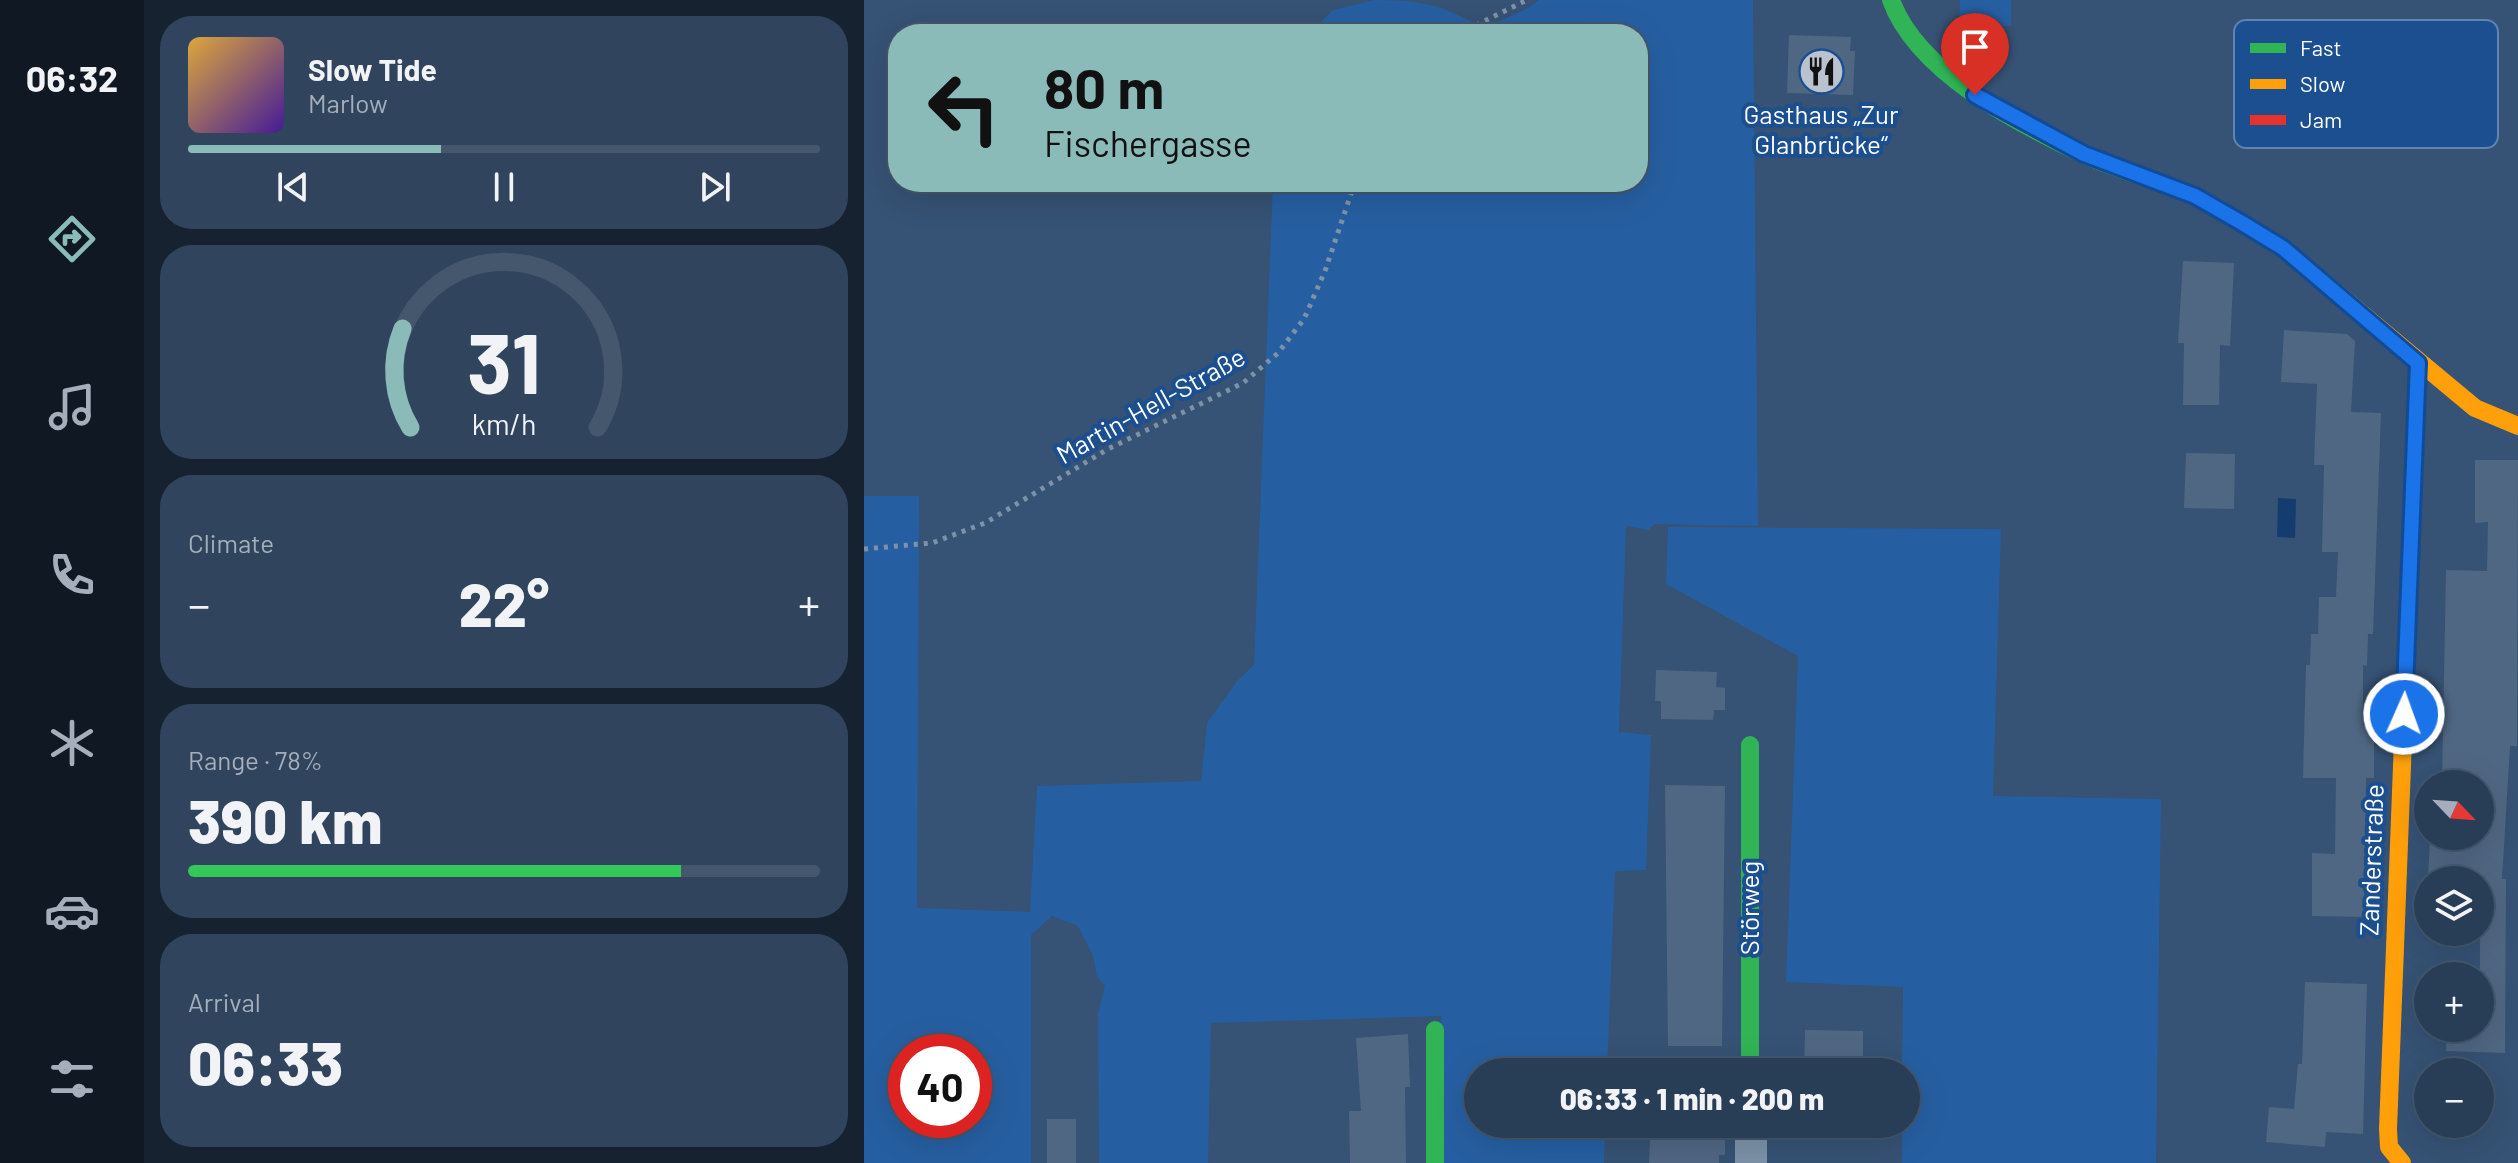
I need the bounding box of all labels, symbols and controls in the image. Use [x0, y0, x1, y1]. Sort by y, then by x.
pin [1941, 13, 2009, 95]
legend [2234, 20, 2498, 148]
icon: arrive [1953, 25, 1997, 69]
text: Fast [2300, 34, 2342, 60]
restaurant icon: Gasthaus „Zur Glanbrücke“ [1797, 48, 1845, 96]
text: Slow Tide [308, 51, 437, 87]
text: 80 m [1044, 53, 1164, 120]
text: 06:32 [26, 56, 118, 99]
icon: left [912, 56, 1016, 160]
text: Slow [2300, 70, 2345, 96]
text: Marlow [308, 87, 388, 118]
place label: Gasthaus „Zur Glanbrücke“ [1744, 98, 1899, 159]
text: Jam [2300, 106, 2342, 132]
text: Fischergasse [1044, 121, 1252, 164]
icon: previous [271, 165, 315, 209]
icon: pause [482, 165, 526, 209]
icon: next [693, 165, 737, 209]
icon: directions [44, 211, 100, 267]
text: 31 [467, 311, 541, 411]
street label: Martin-Hell-Straße [1051, 340, 1250, 469]
icon: music [44, 379, 100, 435]
text: km/h [472, 406, 536, 441]
text: Climate [188, 527, 274, 558]
icon: phone [44, 547, 100, 603]
text: 22° [459, 567, 549, 639]
text: − [188, 577, 210, 630]
text: + [798, 577, 820, 630]
position arrow [2362, 672, 2446, 756]
icon: climate [44, 715, 100, 771]
text: Range · 78% [188, 744, 323, 775]
north arrow [2414, 770, 2494, 850]
map controls [2414, 770, 2494, 1138]
text: 390 km [188, 784, 382, 856]
street label: Zanderstraße [2352, 784, 2389, 936]
street label: Störweg [1733, 861, 1764, 955]
button: layers [2414, 866, 2494, 946]
icon: car [44, 883, 100, 939]
button: + [2414, 962, 2494, 1042]
text: Arrival [188, 986, 261, 1017]
text: 06:33 [188, 1026, 343, 1098]
speed limit sign: 40 [888, 1034, 992, 1138]
icon: filters [44, 1051, 100, 1107]
button: − [2414, 1058, 2494, 1138]
text: 06:33 · 1 min · 200 m [1560, 1080, 1824, 1116]

